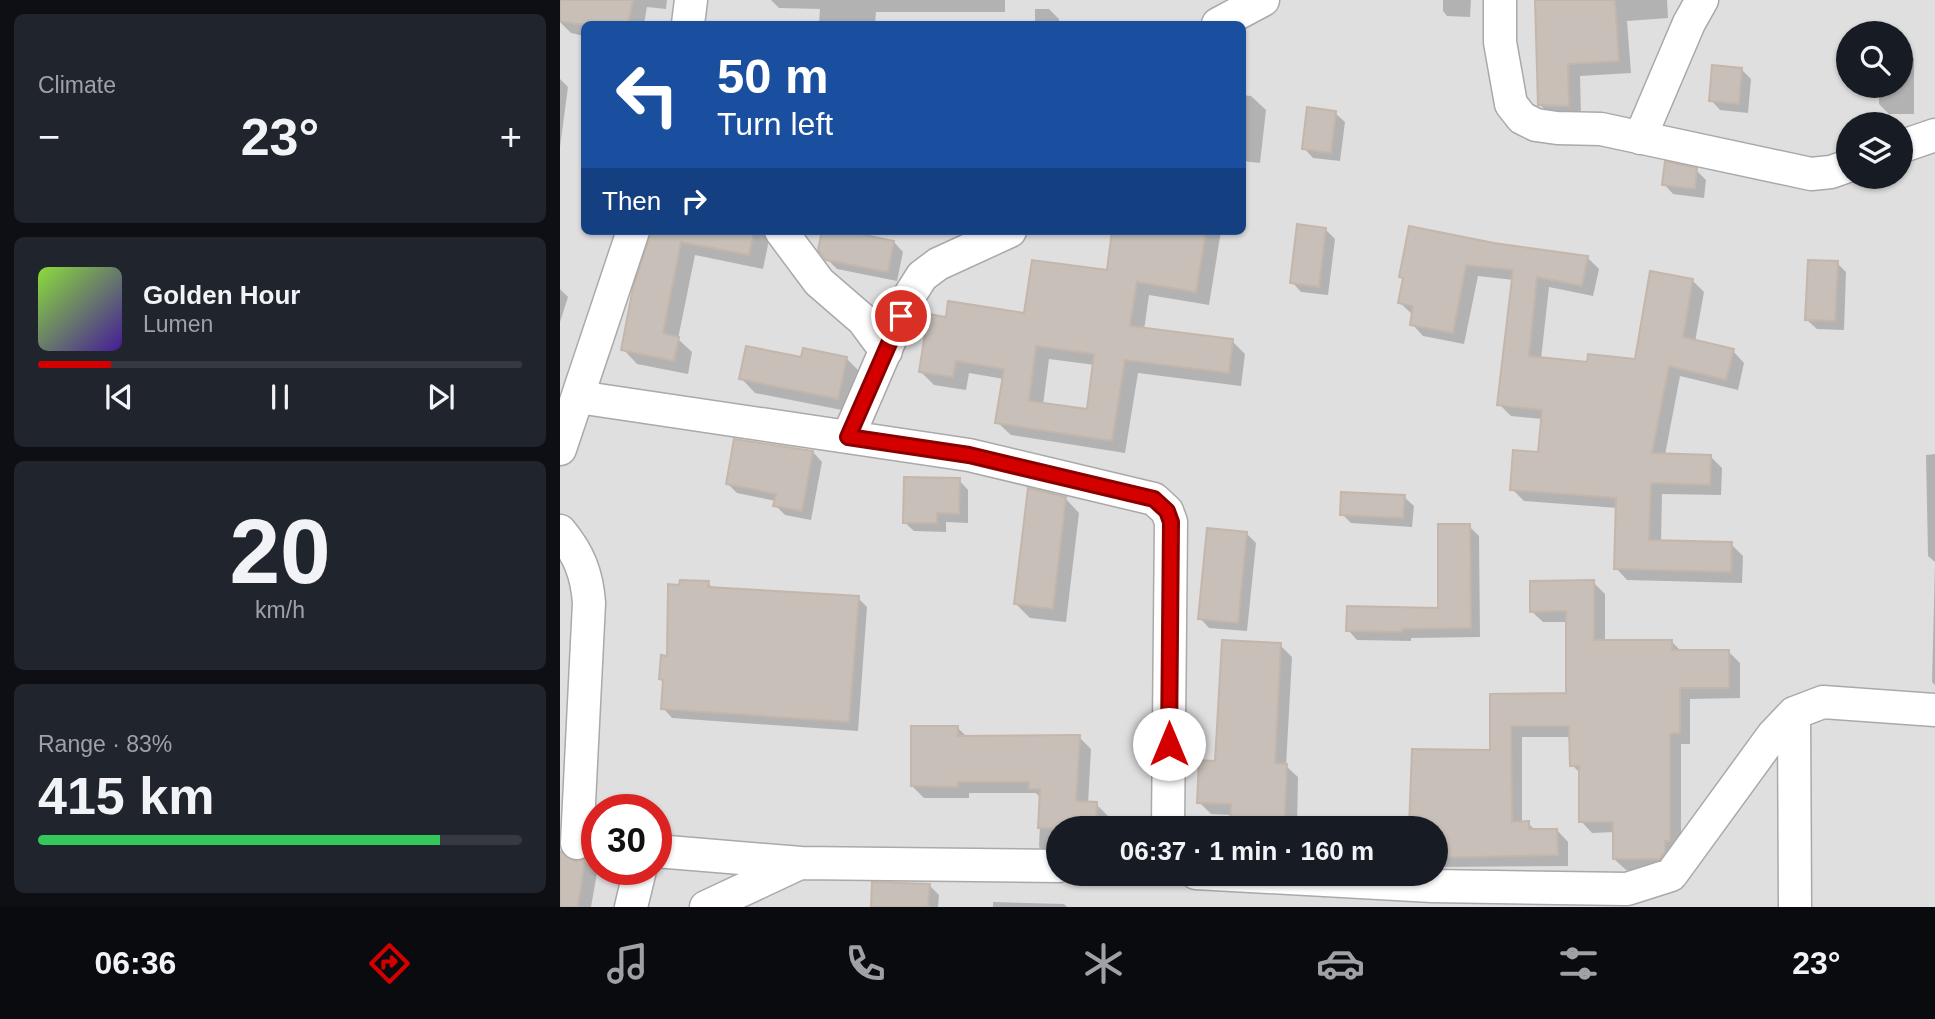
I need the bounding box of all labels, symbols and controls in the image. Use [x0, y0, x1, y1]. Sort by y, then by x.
map controls [1836, 21, 1913, 189]
button: search [1836, 21, 1913, 98]
icon: left [602, 49, 693, 140]
text: 50 m [717, 49, 829, 103]
text: Climate [38, 72, 116, 98]
text: Turn left [717, 106, 833, 142]
text: 23° [241, 108, 319, 166]
button: layers [1836, 112, 1913, 189]
text: − [38, 116, 60, 158]
text: + [500, 116, 522, 158]
icon: right [675, 182, 713, 220]
text: Then [602, 186, 661, 216]
text: Golden Hour [143, 280, 300, 310]
pin [871, 286, 931, 346]
icon: arrive [882, 297, 920, 335]
text: Lumen [143, 311, 213, 337]
icon: previous [100, 378, 138, 416]
icon: pause [261, 378, 299, 416]
icon: next [422, 378, 460, 416]
text: 20 [229, 501, 331, 602]
text: km/h [255, 597, 305, 623]
position arrow [1132, 707, 1206, 781]
text: Range · 83% [38, 731, 172, 757]
text: 415 km [38, 767, 214, 825]
speed limit sign: 30 [581, 794, 672, 885]
text: 06:37 · 1 min · 160 m [1120, 836, 1374, 866]
icon: directions [365, 939, 414, 988]
icon: music [603, 939, 652, 988]
icon: phone [841, 939, 890, 988]
icon: climate [1079, 939, 1128, 988]
icon: car [1316, 939, 1365, 988]
icon: filters [1554, 939, 1603, 988]
text: 06:36 [94, 945, 176, 981]
text: 23° [1792, 945, 1841, 981]

